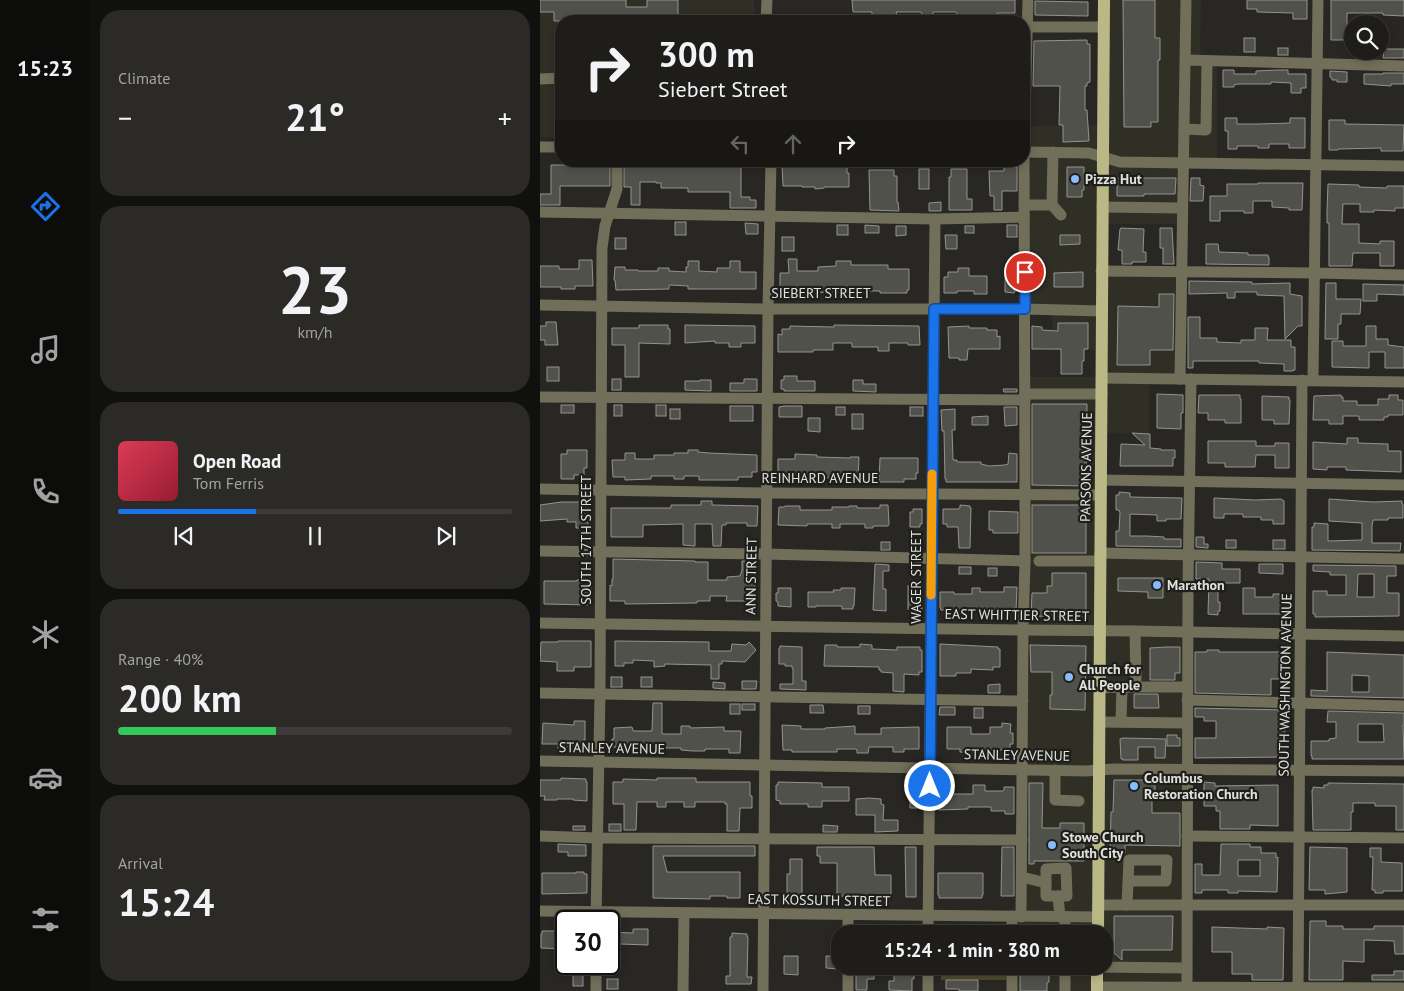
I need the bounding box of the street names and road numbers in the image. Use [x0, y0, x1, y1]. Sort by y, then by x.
street label: SIEBERT STREET [771, 284, 871, 302]
street label: PARSONS AVENUE [1076, 412, 1096, 522]
street label: REINHARD AVENUE [762, 469, 878, 487]
street label: SOUTH 17TH STREET [577, 475, 595, 605]
street label: WAGER STREET [907, 530, 925, 624]
street label: ANN STREET [741, 537, 761, 615]
street label: SOUTH WASHINGTON AVENUE [1274, 593, 1296, 777]
street label: EAST WHITTIER STREET [945, 605, 1090, 625]
street label: STANLEY AVENUE [559, 738, 665, 758]
street label: STANLEY AVENUE [964, 745, 1070, 765]
street label: EAST KOSSUTH STREET [747, 890, 891, 910]

